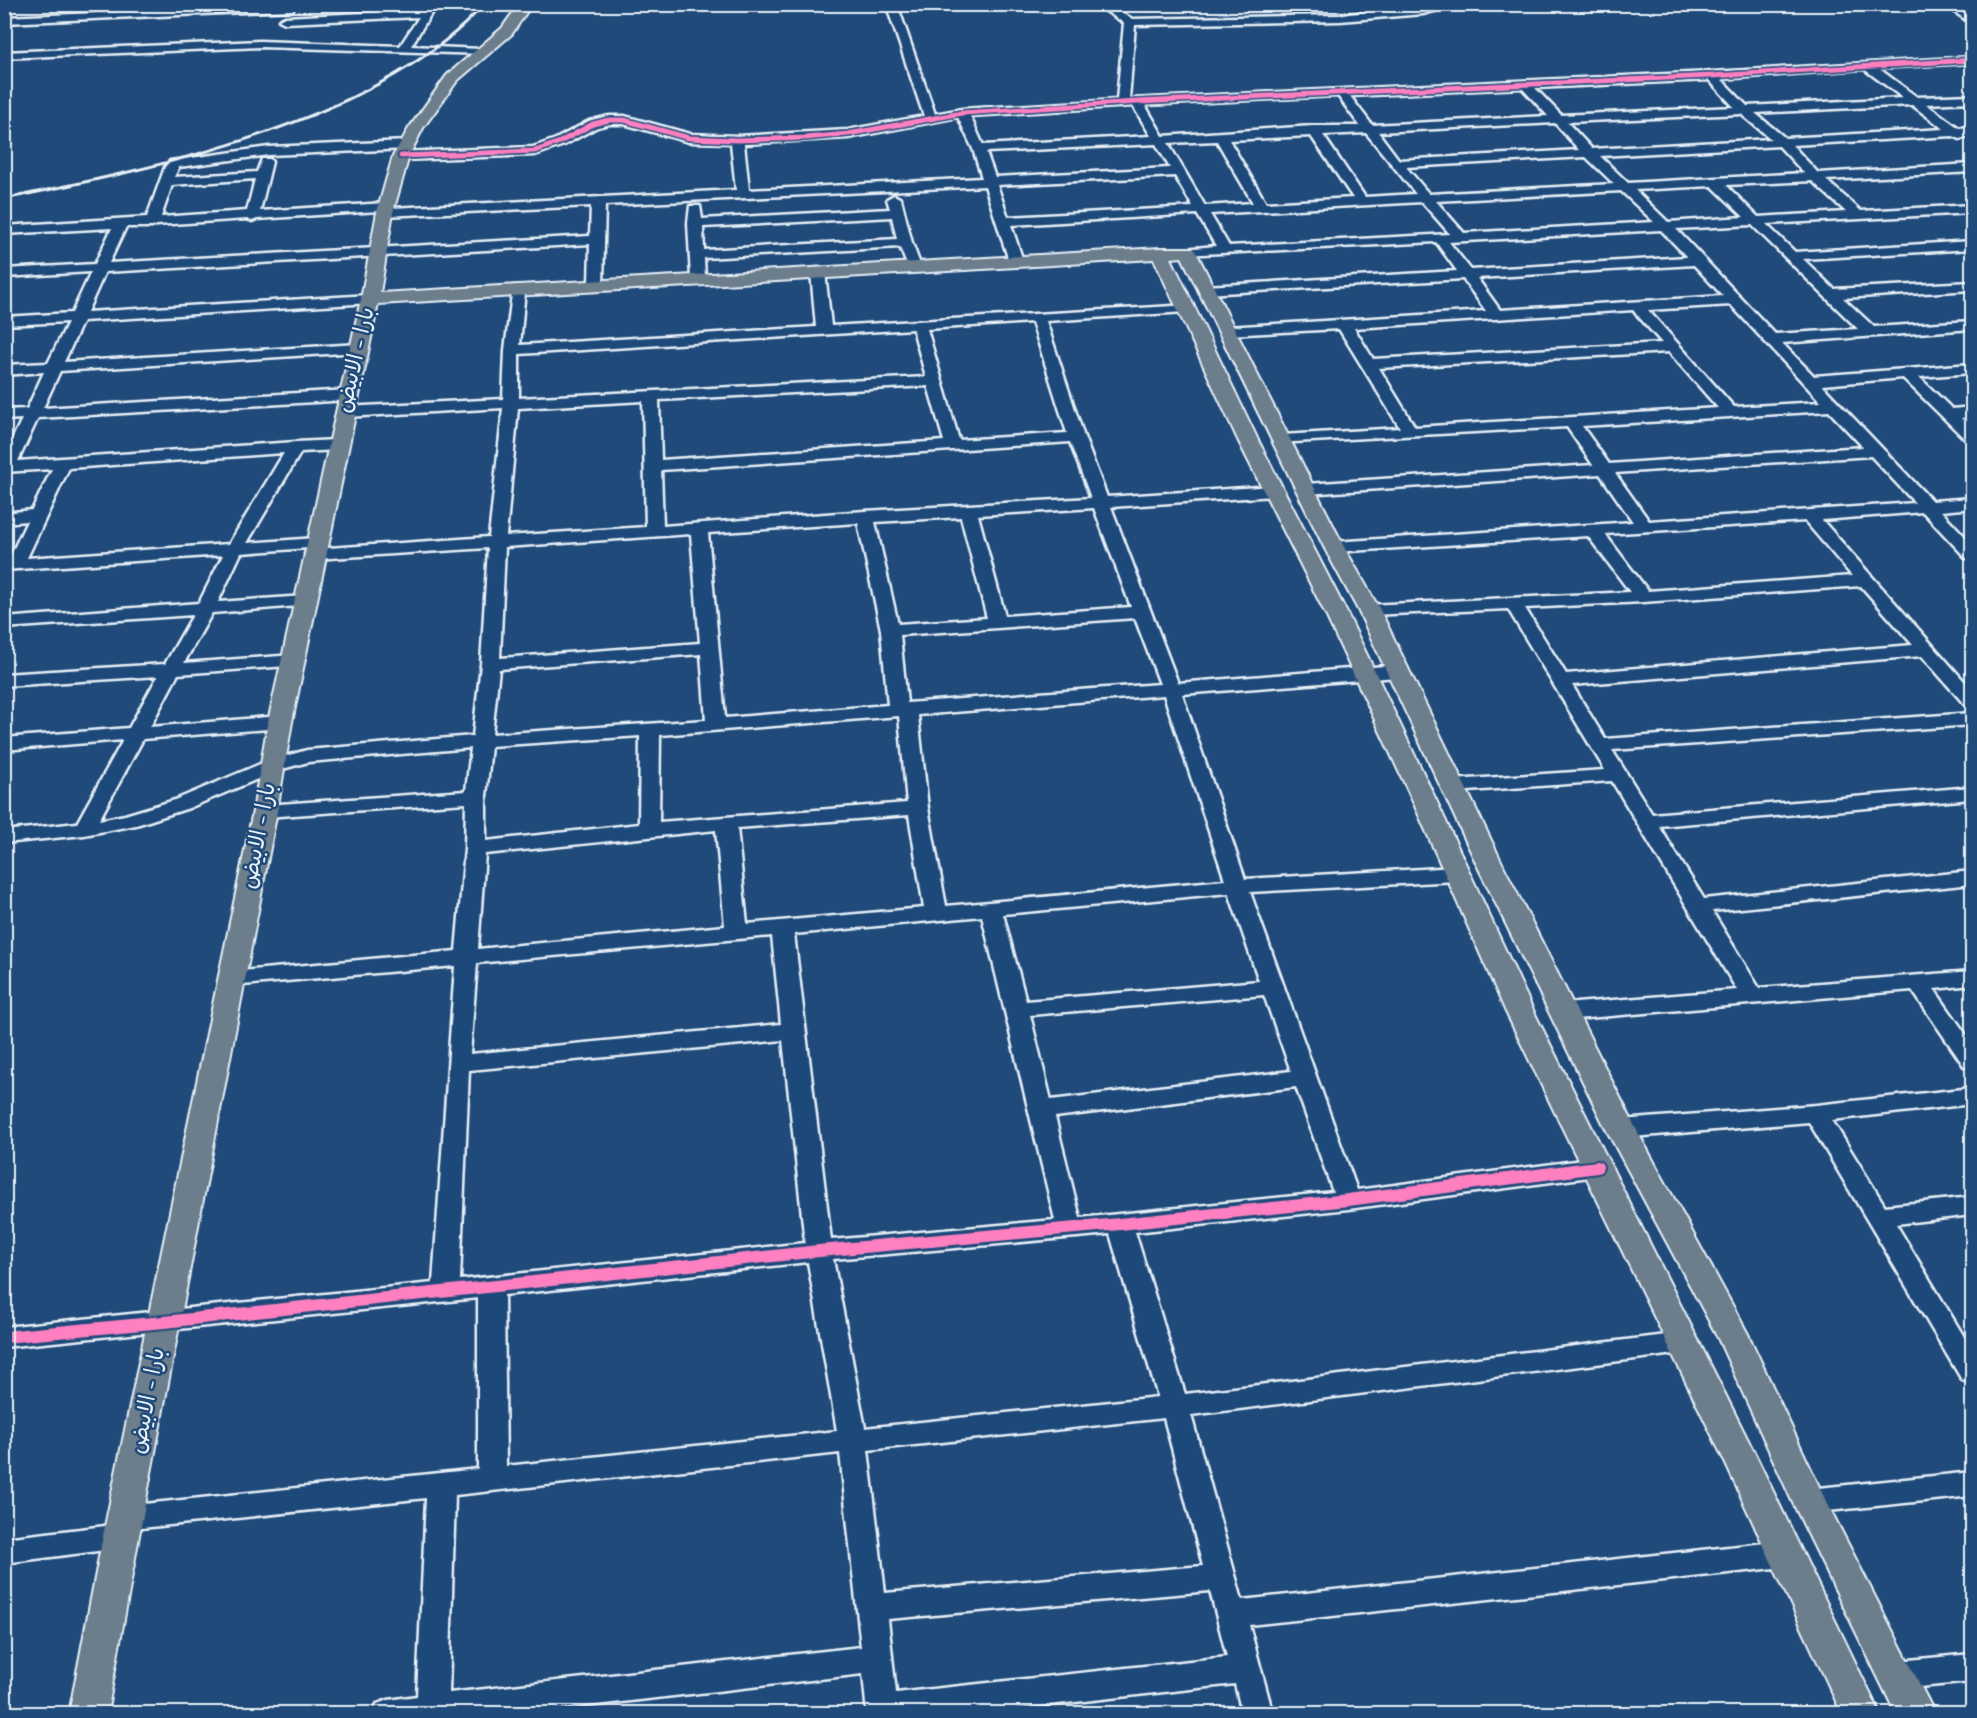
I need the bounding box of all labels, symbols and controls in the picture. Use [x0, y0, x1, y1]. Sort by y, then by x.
street label: بارا - الابيض [330, 305, 382, 415]
street label: بارا - الابيض [235, 781, 283, 891]
street label: بارا - الابيض [124, 1346, 172, 1456]

